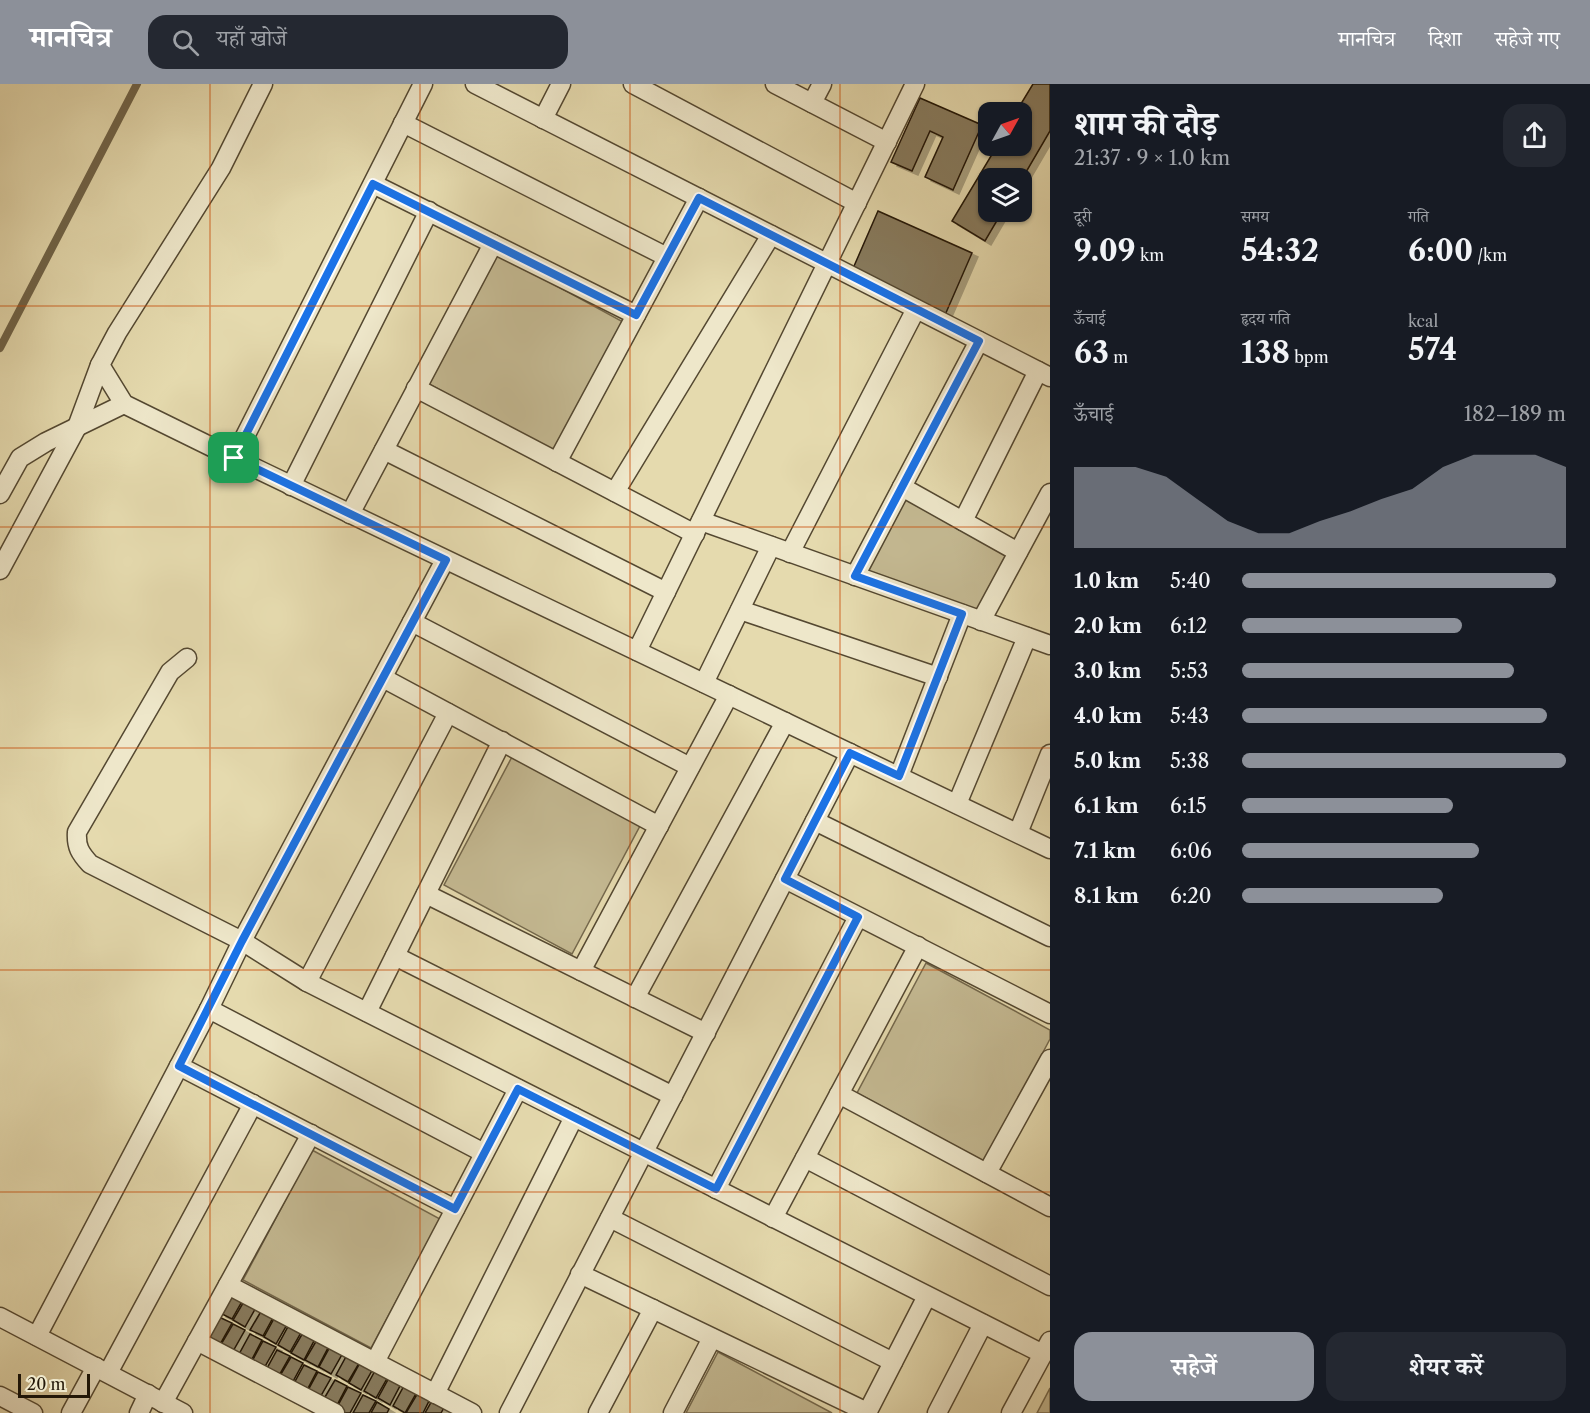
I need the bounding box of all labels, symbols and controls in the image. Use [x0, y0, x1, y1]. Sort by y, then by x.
search box [148, 15, 568, 69]
text: मानचित्र [30, 20, 112, 54]
text: यहाँ खोजें [217, 25, 287, 52]
icon: search [169, 26, 202, 59]
text: मानचित्र [1338, 26, 1395, 51]
text: दिशा [1428, 26, 1462, 51]
text: सहेजे गए [1495, 26, 1560, 51]
north arrow [978, 102, 1032, 156]
map controls [978, 102, 1032, 222]
text: शाम की दौड़ [1074, 103, 1218, 144]
button: share [1503, 104, 1566, 167]
text: 21:37 · 9 × 1.0 km [1074, 146, 1230, 170]
button: layers [978, 168, 1032, 222]
text: दूरी [1074, 206, 1091, 226]
text: समय [1241, 206, 1269, 226]
text: गति [1408, 206, 1429, 226]
text: 9.09 [1074, 232, 1136, 269]
text: 54:32 [1241, 232, 1319, 269]
text: 6:00 [1408, 232, 1473, 269]
text: km [1136, 245, 1164, 265]
text: /km [1473, 245, 1507, 265]
text: ऊँचाई [1074, 308, 1106, 328]
text: हृदय गति [1241, 308, 1290, 328]
text: kcal [1408, 311, 1438, 331]
text: 574 [1408, 331, 1457, 368]
text: 63 [1074, 334, 1109, 371]
text: 138 [1241, 334, 1290, 371]
text: m [1109, 347, 1128, 367]
text: bpm [1290, 347, 1329, 367]
text: ऊँचाई [1074, 402, 1113, 426]
text: 182–189 m [1464, 402, 1566, 426]
pin [208, 432, 259, 483]
icon: arrive [217, 441, 250, 474]
text: 1.0 km [1074, 569, 1139, 593]
text: 5:40 [1170, 569, 1211, 593]
text: 2.0 km [1074, 614, 1142, 638]
text: 6:12 [1170, 614, 1207, 638]
text: 3.0 km [1074, 659, 1141, 683]
text: 5:53 [1170, 659, 1208, 683]
text: 4.0 km [1074, 704, 1142, 728]
text: 5:43 [1170, 704, 1209, 728]
text: 5.0 km [1074, 749, 1141, 773]
text: 5:38 [1170, 749, 1209, 773]
text: 6.1 km [1074, 794, 1139, 818]
text: 6:15 [1170, 794, 1207, 818]
text: 7.1 km [1074, 839, 1136, 863]
text: 6:06 [1170, 839, 1212, 863]
text: 8.1 km [1074, 884, 1139, 908]
text: 6:20 [1170, 884, 1212, 908]
button: सहेजें [1074, 1332, 1314, 1401]
button: शेयर करें [1326, 1332, 1566, 1401]
scale bar [18, 1371, 90, 1398]
text: 20 m [27, 1374, 66, 1394]

